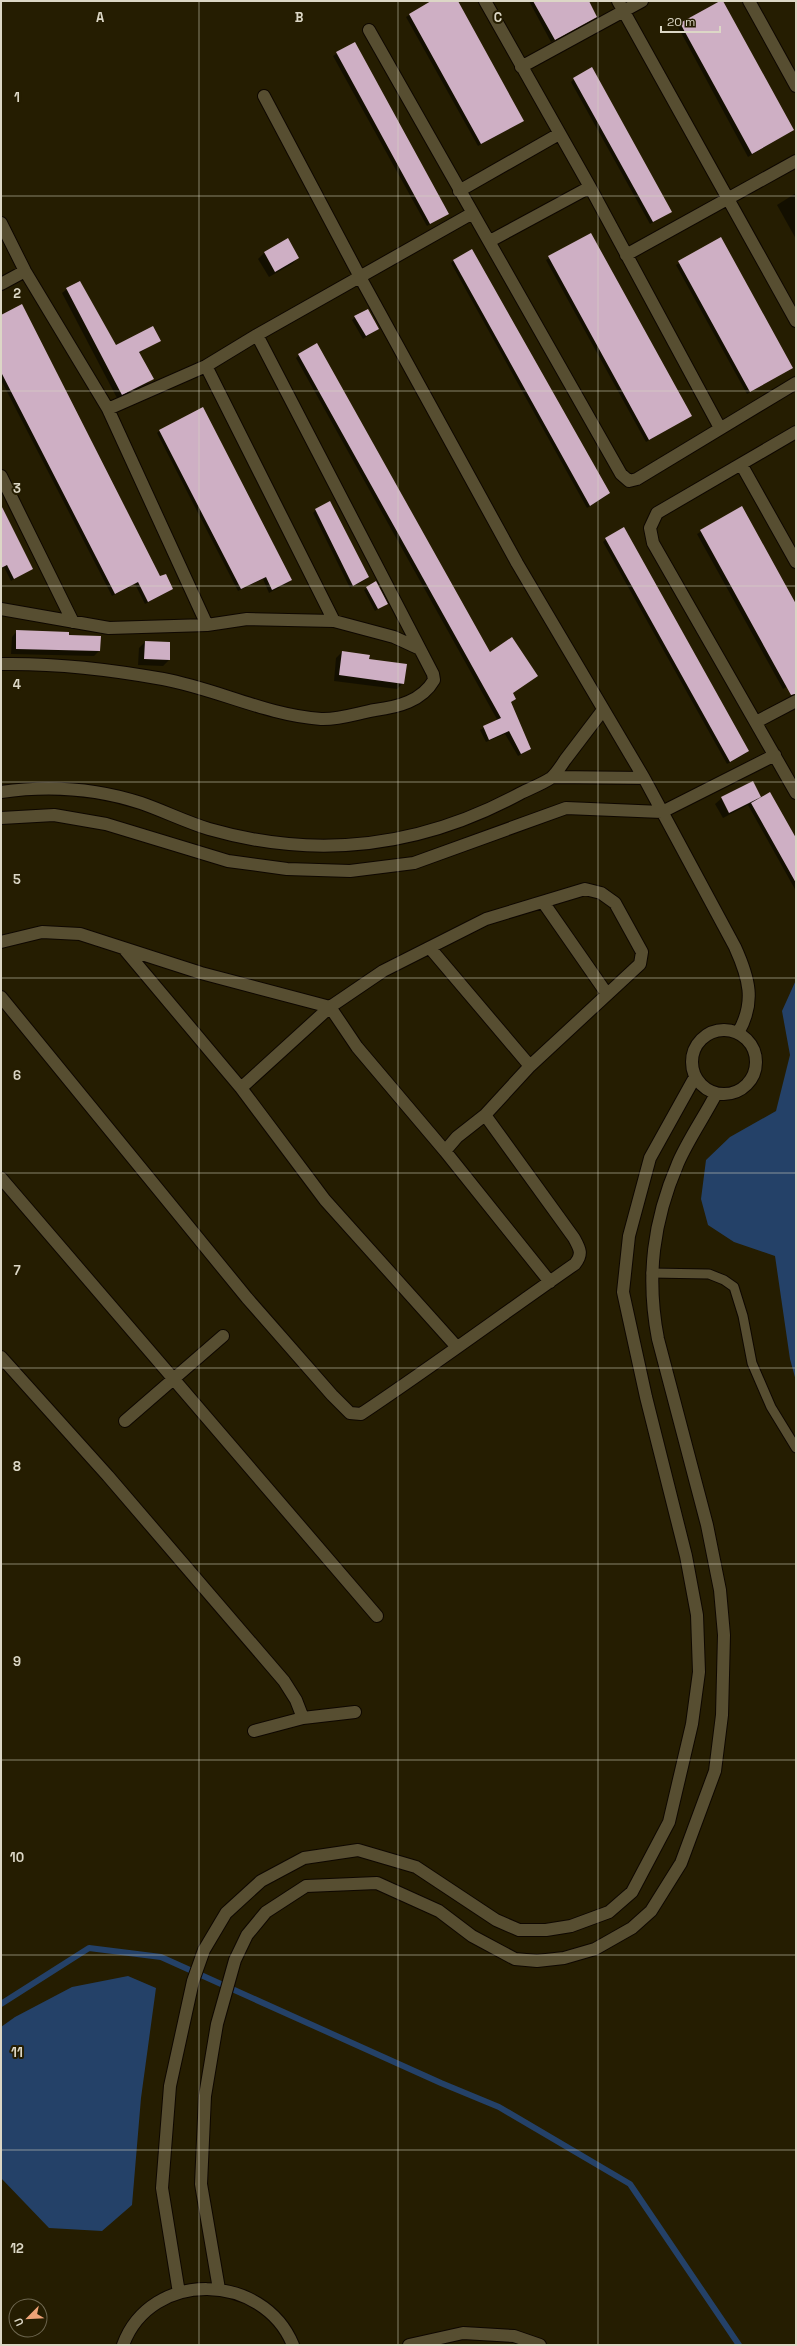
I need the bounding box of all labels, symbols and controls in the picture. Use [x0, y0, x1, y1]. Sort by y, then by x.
scale bar [661, 8, 720, 34]
text: A [96, 9, 105, 26]
text: B [295, 9, 304, 26]
text: C [494, 9, 502, 26]
text: 20 m [667, 14, 695, 30]
text: 1 [14, 89, 20, 106]
text: 2 [13, 285, 21, 302]
text: 3 [13, 480, 21, 497]
text: 4 [13, 676, 21, 693]
text: 5 [13, 871, 21, 888]
text: 6 [13, 1067, 21, 1084]
text: 7 [13, 1262, 21, 1279]
text: 8 [13, 1458, 21, 1475]
text: 9 [13, 1653, 21, 1670]
text: 10 [10, 1849, 24, 1866]
text: 11 [11, 2044, 23, 2061]
text: 12 [10, 2240, 24, 2257]
north arrow [8, 2298, 48, 2338]
text: U [11, 2316, 27, 2328]

